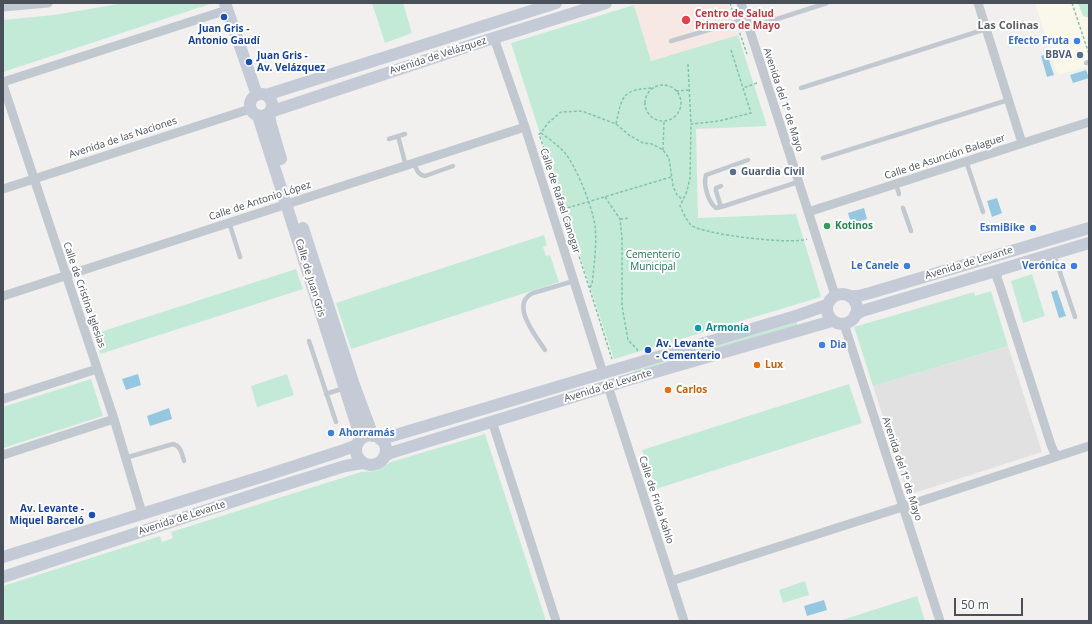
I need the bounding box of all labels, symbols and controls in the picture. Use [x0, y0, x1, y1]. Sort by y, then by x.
place label: Centro de Salud Primero de Mayo [695, 8, 780, 32]
marker: Juan Gris - Antonio Gaudí [219, 12, 229, 22]
marker: Centro de Salud Primero de Mayo [680, 14, 692, 26]
district label: Las Colinas [977, 19, 1039, 33]
place label: Juan Gris - Antonio Gaudí [188, 23, 260, 46]
street label: Avenida de Velázquez [388, 35, 488, 77]
place label: Efecto Fruta [1008, 35, 1069, 47]
marker: Efecto Fruta [1072, 36, 1082, 46]
street label: Avenida del 1º de Mayo [761, 46, 805, 154]
place label: BBVA [1045, 49, 1072, 61]
place label: Juan Gris - Av. Velázquez [257, 50, 325, 74]
marker: BBVA [1075, 50, 1085, 60]
marker: Juan Gris - Av. Velázquez [244, 57, 254, 67]
street label: Avenida de las Naciones [68, 115, 178, 161]
street label: Calle de Asunción Balaguer [883, 132, 1007, 182]
street label: Calle de Rafael Canogar [537, 147, 583, 255]
place label: Guardia Civil [741, 166, 805, 178]
marker: Guardia Civil [728, 167, 738, 177]
street label: Calle de Antonio López [208, 179, 312, 223]
place label: Kotinos [835, 220, 873, 232]
marker: Kotinos [822, 221, 832, 231]
place label: EsmiBike [980, 222, 1025, 234]
marker: EsmiBike [1028, 223, 1038, 233]
street label: Calle de Juan Gris [292, 237, 328, 319]
street label: Calle de Cristina Iglesias [60, 240, 108, 350]
street label: Avenida de Levante [924, 244, 1014, 282]
park label: Cementerio Municipal [626, 249, 680, 272]
place label: Le Canele [851, 260, 899, 272]
place label: Verónica [1022, 260, 1066, 272]
marker: Le Canele [902, 261, 912, 271]
marker: Verónica [1069, 261, 1079, 271]
place label: Armonía [706, 322, 749, 334]
marker: Armonía [693, 323, 703, 333]
place label: Av. Levante - Cementerio [656, 338, 720, 362]
place label: Dia [830, 339, 846, 351]
marker: Dia [817, 340, 827, 350]
marker: Av. Levante - Cementerio [643, 345, 653, 355]
place label: Lux [765, 359, 783, 371]
marker: Lux [752, 360, 762, 370]
street label: Avenida de Levante [563, 367, 653, 405]
place label: Carlos [676, 384, 707, 396]
marker: Carlos [663, 385, 673, 395]
street label: Avenida del 1º de Mayo [880, 415, 924, 523]
place label: Ahorramás [339, 427, 395, 439]
marker: Ahorramás [326, 428, 336, 438]
street label: Calle de Frida Kahlo [636, 454, 676, 546]
street label: Avenida de Levante [137, 498, 227, 538]
place label: Av. Levante - Miquel Barceló [9, 503, 84, 526]
marker: Av. Levante - Miquel Barceló [87, 510, 97, 520]
scale bar [956, 590, 1025, 616]
text: 50 m [961, 596, 989, 613]

